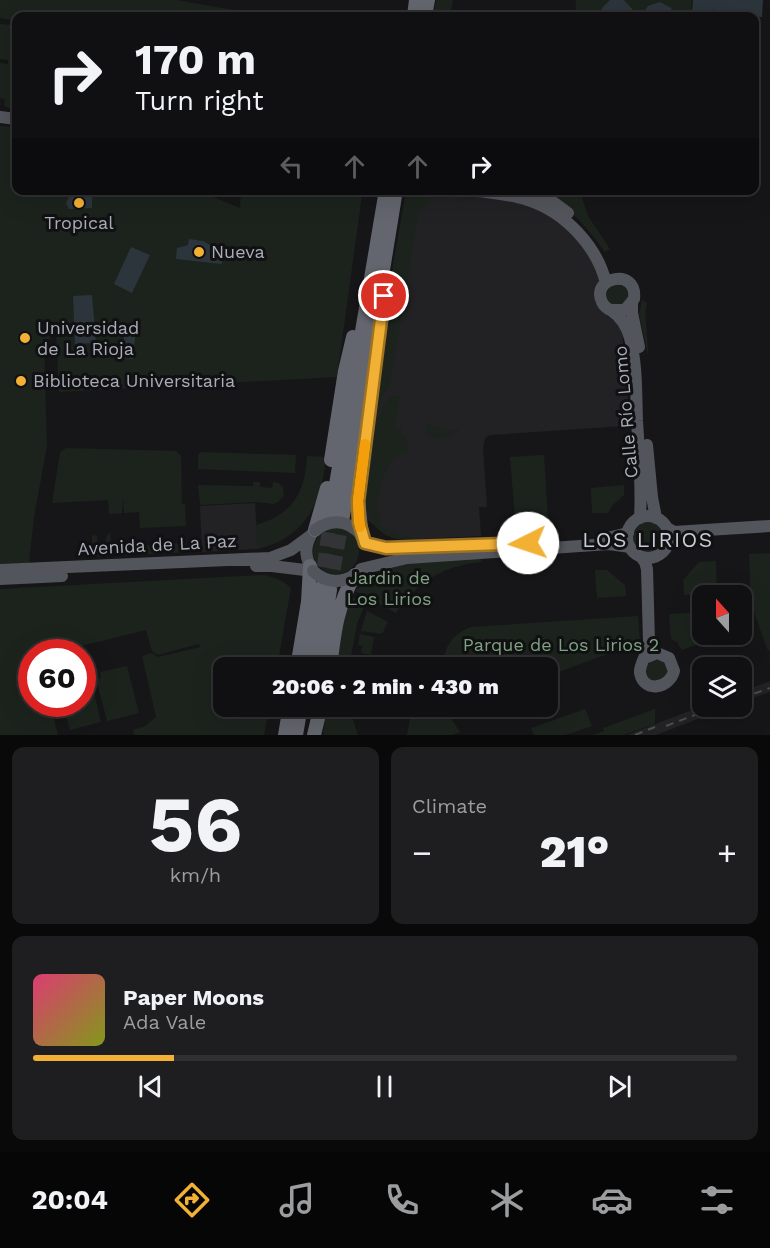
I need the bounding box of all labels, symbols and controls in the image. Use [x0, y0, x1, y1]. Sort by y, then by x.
text: 170 m [135, 35, 256, 84]
icon: right [36, 36, 114, 114]
text: Turn right [135, 85, 264, 117]
icon: left [275, 150, 308, 183]
icon: ahead [338, 150, 371, 183]
icon: ahead [401, 150, 434, 183]
icon: right [464, 150, 497, 183]
marker: Tropical [72, 196, 86, 210]
place label: Tropical [44, 212, 114, 233]
place label: Nueva [211, 241, 265, 262]
marker: Nueva [192, 245, 206, 259]
pin [358, 270, 409, 321]
icon: arrive [367, 279, 400, 312]
place label: Universidad de La Rioja [37, 317, 139, 359]
marker: Universidad de La Rioja [18, 331, 32, 345]
street label: Calle Río Lomo [609, 345, 642, 479]
place label: Biblioteca Universitaria [33, 370, 235, 391]
marker: Biblioteca Universitaria [14, 374, 28, 388]
position arrow [496, 511, 560, 575]
district label: LOS LIRIOS [582, 527, 714, 552]
street label: Avenida de La Paz [77, 530, 237, 559]
park label: Jardin de Los Lirios [347, 567, 431, 609]
north arrow [692, 585, 752, 645]
map controls [692, 585, 752, 717]
park label: Parque de Los Lirios 2 [463, 634, 659, 655]
speed limit sign: 60 [18, 639, 96, 717]
button: layers [692, 657, 752, 717]
text: 20:06 · 2 min · 430 m [272, 674, 499, 699]
text: 56 [149, 778, 242, 870]
text: Climate [412, 794, 487, 818]
text: 21° [540, 825, 609, 878]
text: − [412, 833, 432, 872]
text: + [717, 833, 737, 872]
text: km/h [170, 863, 221, 887]
text: Paper Moons [123, 985, 264, 1010]
text: Ada Vale [123, 1010, 206, 1034]
icon: previous [134, 1070, 167, 1103]
icon: pause [368, 1070, 401, 1103]
icon: next [603, 1070, 636, 1103]
icon: directions [171, 1179, 213, 1221]
icon: music [276, 1179, 318, 1221]
icon: phone [381, 1179, 423, 1221]
icon: climate [486, 1179, 528, 1221]
icon: car [591, 1179, 633, 1221]
icon: filters [696, 1179, 738, 1221]
text: 20:04 [32, 1184, 108, 1216]

